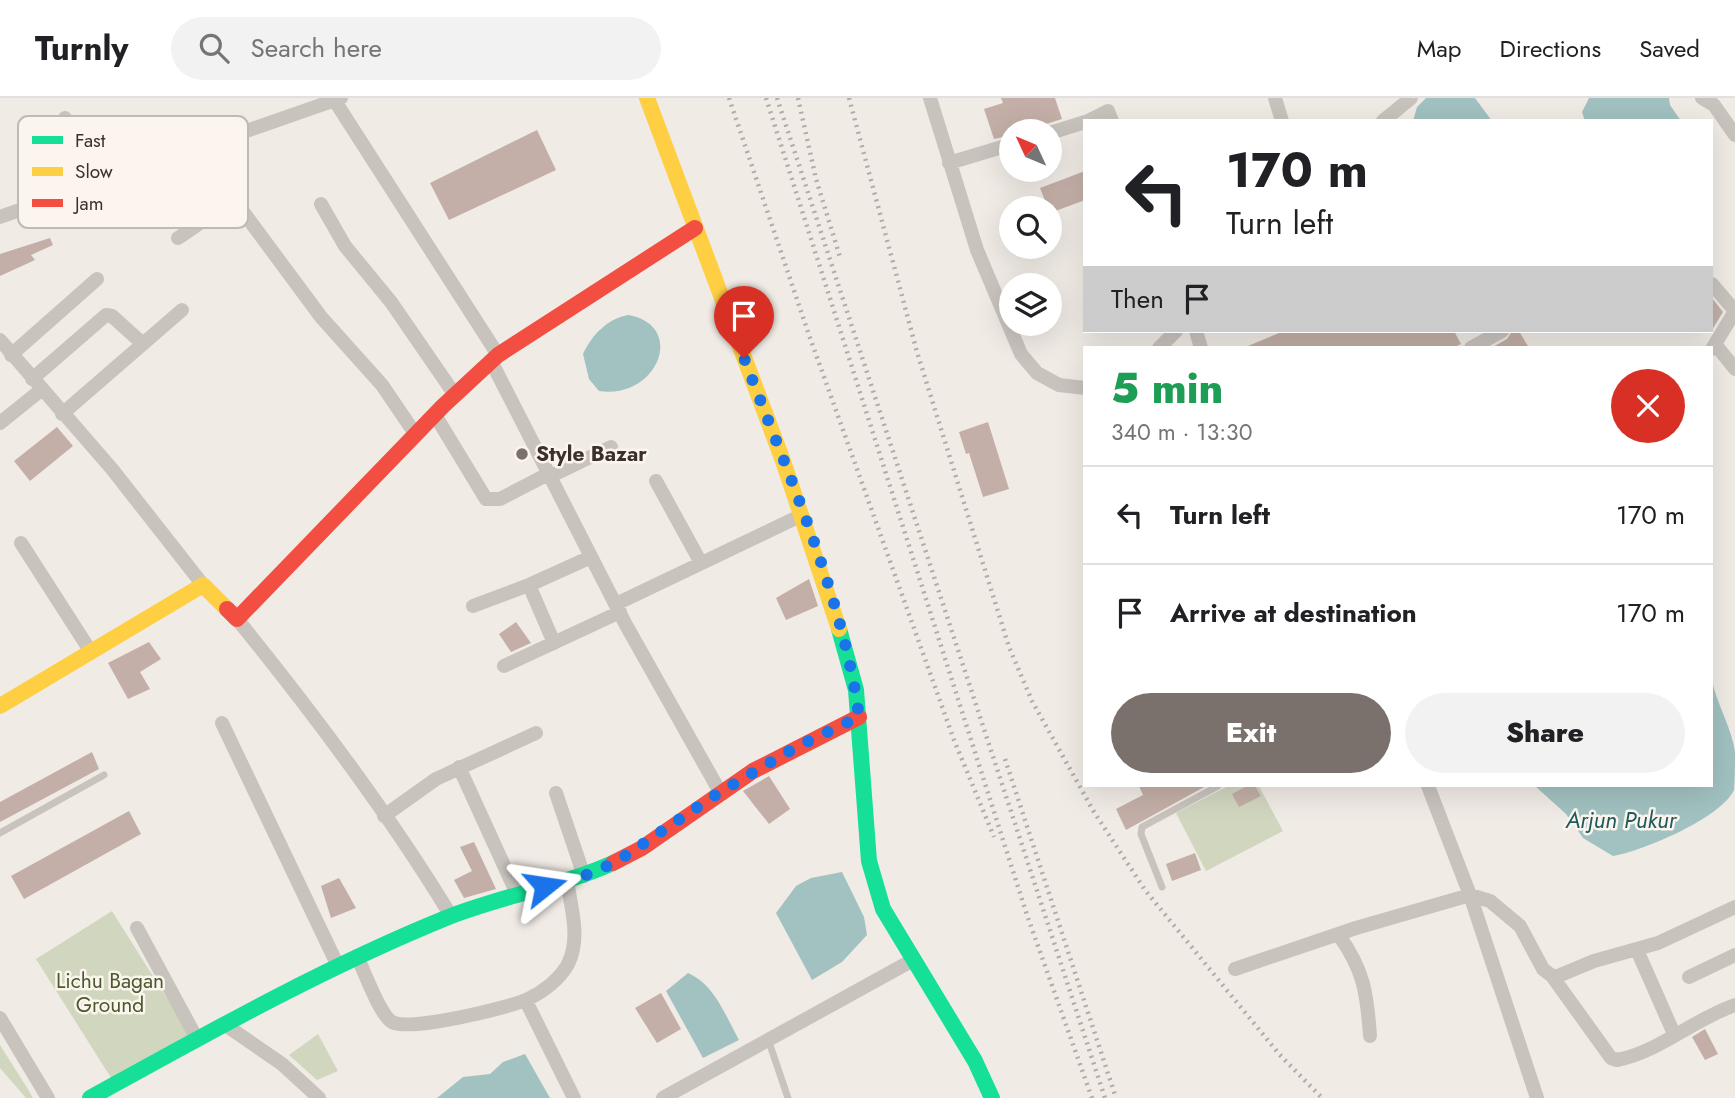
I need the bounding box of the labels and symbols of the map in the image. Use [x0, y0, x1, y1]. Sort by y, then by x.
legend [18, 116, 248, 228]
north arrow [999, 119, 1062, 182]
text: Fast [75, 127, 106, 154]
text: Slow [75, 158, 113, 185]
text: Jam [72, 190, 104, 217]
pin [714, 286, 774, 358]
place label: Style Bazar [536, 439, 647, 469]
marker: Style Bazar [514, 446, 530, 462]
water label: Arjun Pukur [1565, 803, 1678, 837]
position arrow [508, 849, 582, 923]
park label: Lichu Bagan Ground [56, 966, 164, 1020]

